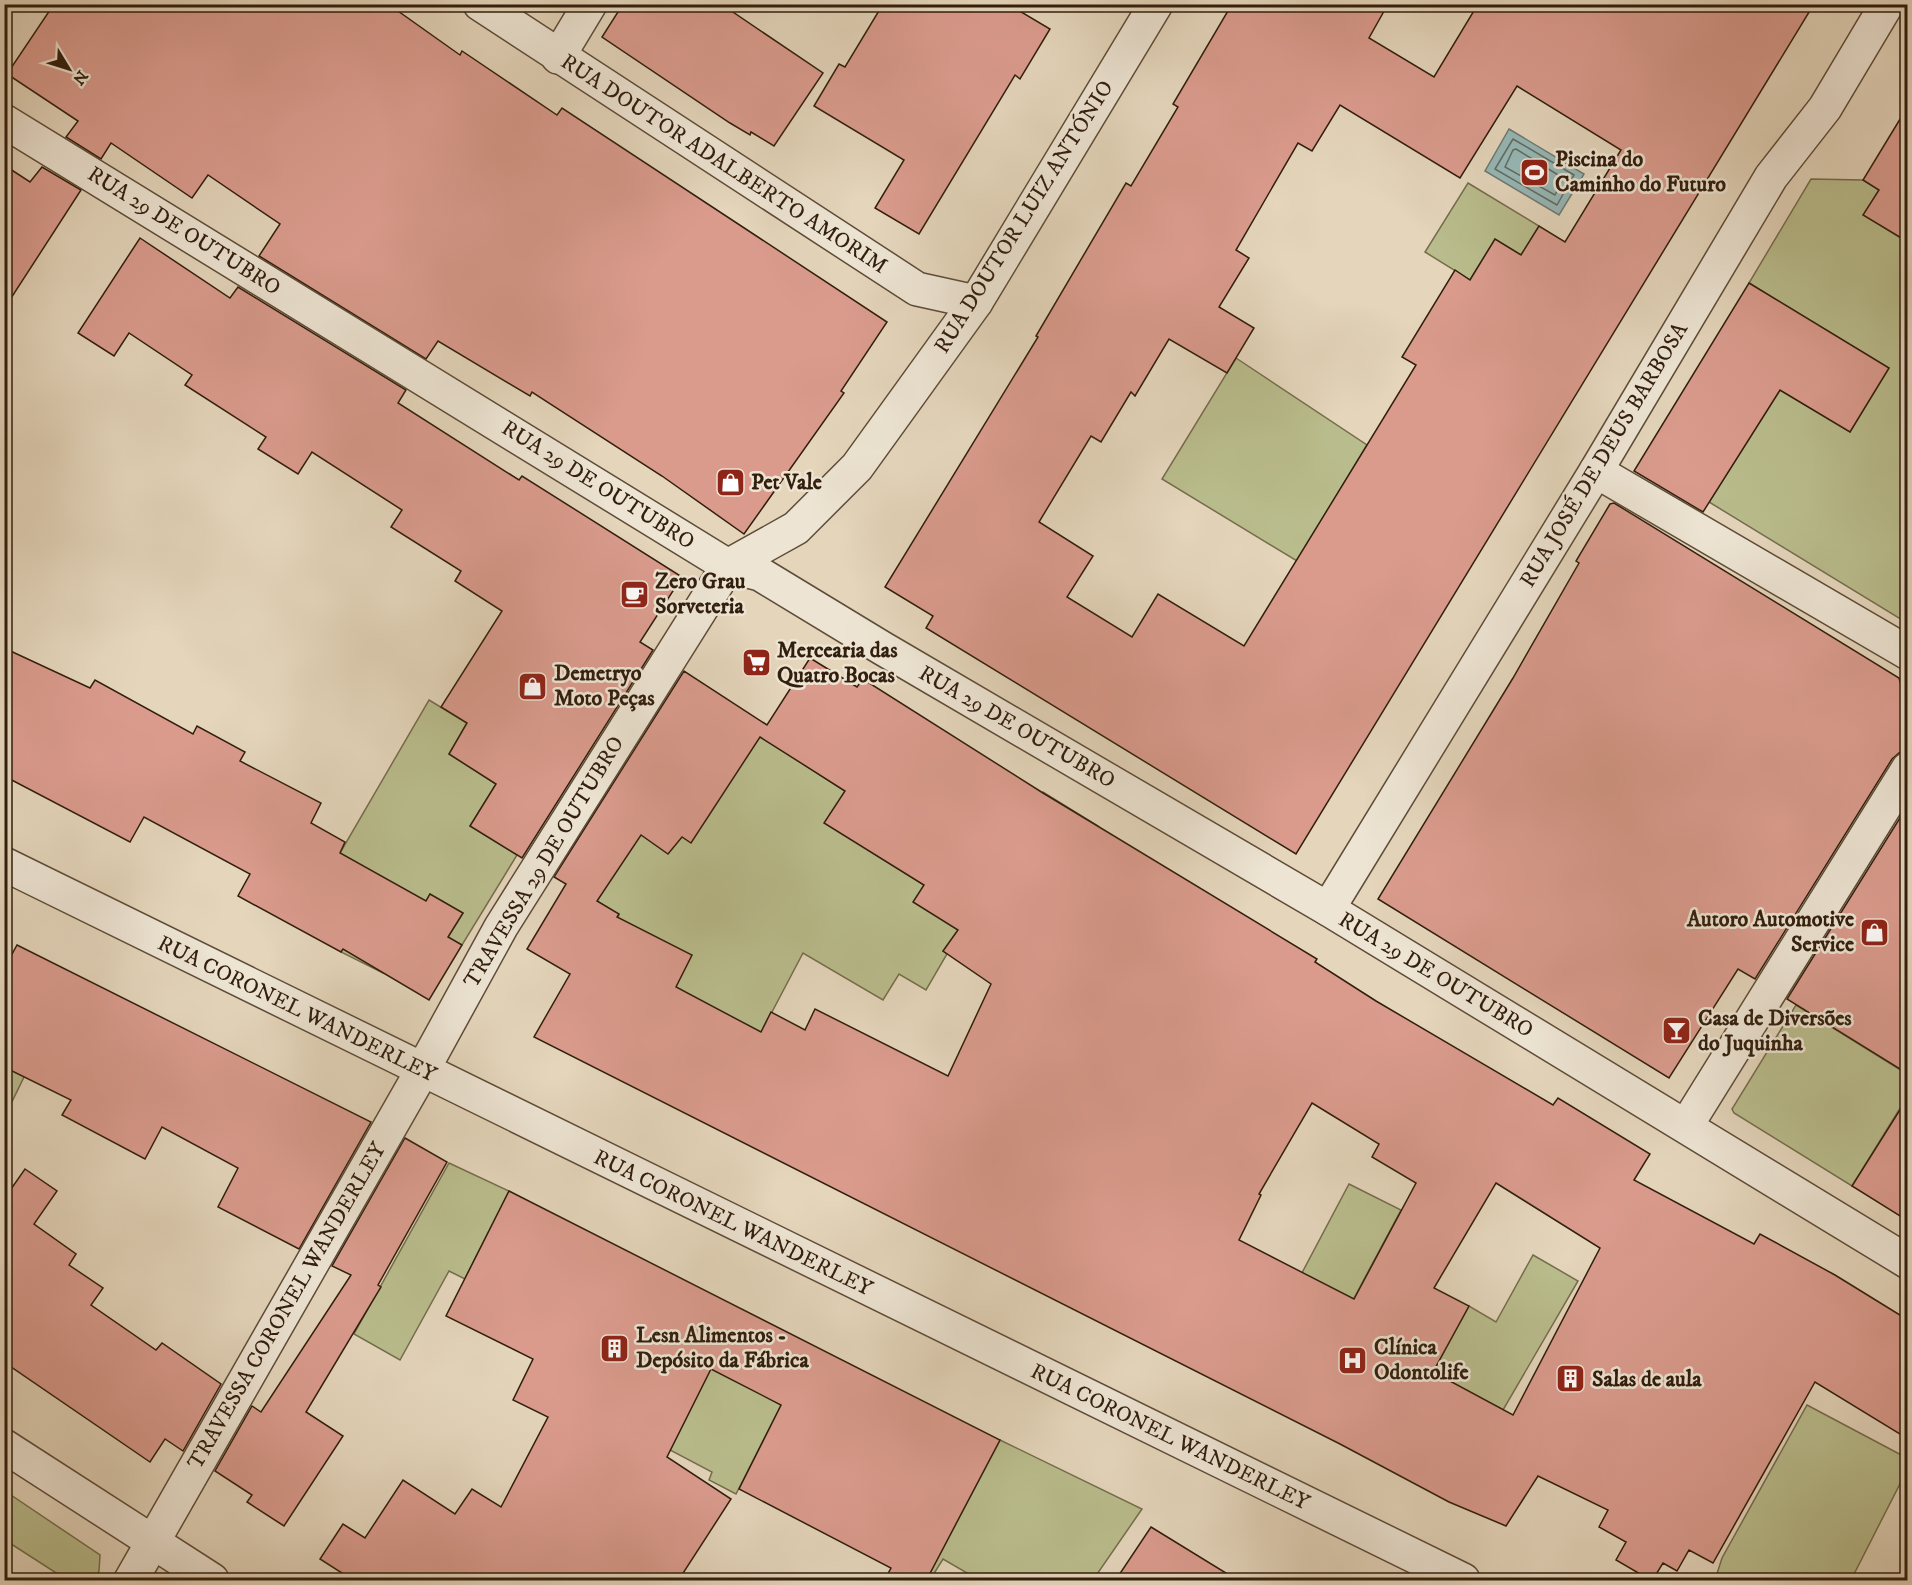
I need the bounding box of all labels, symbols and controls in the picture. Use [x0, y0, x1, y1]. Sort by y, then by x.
north arrow [39, 39, 99, 99]
street label: RUA DOUTOR ADALBERTO AMORIM [556, 48, 892, 280]
text: N [68, 66, 92, 89]
street label: RUA DOUTOR LUIZ ANTÓNIO [928, 75, 1119, 358]
place label: Piscina do Caminho do Futuro [1555, 146, 1726, 198]
sports icon: Piscina do Caminho do Futuro [1518, 156, 1550, 188]
street label: RUA 29 DE OUTUBRO [83, 161, 285, 301]
street label: RUA JOSÉ DE DEUS BARBOSA [1514, 317, 1694, 592]
street label: RUA 29 DE OUTUBRO [497, 415, 699, 555]
shop icon: Pet Vale [714, 466, 746, 498]
place label: Pet Vale [751, 469, 822, 496]
place label: Zero Grau Sorveteria [655, 568, 746, 620]
cafe icon: Zero Grau Sorveteria [618, 578, 650, 610]
place label: Mercearia das Quatro Bocas [777, 637, 898, 689]
supermarket icon: Mercearia das Quatro Bocas [740, 647, 772, 679]
place label: Demetryo Moto Peças [554, 660, 655, 712]
street label: RUA 29 DE OUTUBRO [914, 660, 1120, 794]
shop icon: Demetryo Moto Peças [517, 670, 549, 702]
street label: TRAVESSA 29 DE OUTUBRO [458, 731, 630, 993]
street label: RUA 29 DE OUTUBRO [1334, 906, 1538, 1044]
place label: Autoro Automotive Service [1686, 906, 1854, 958]
shop icon: Autoro Automotive Service [1859, 916, 1891, 948]
street label: RUA CORONEL WANDERLEY [153, 930, 442, 1089]
place label: Casa de Diversões do Juquinha [1698, 1005, 1852, 1057]
bar icon: Casa de Diversões do Juquinha [1661, 1015, 1693, 1047]
street label: TRAVESSA CORONEL WANDERLEY [182, 1137, 393, 1474]
street label: RUA CORONEL WANDERLEY [589, 1144, 878, 1303]
place label: Lesn Alimentos - Depósito da Fábrica [636, 1322, 809, 1374]
building icon: Lesn Alimentos - Depósito da Fábrica [599, 1332, 631, 1364]
place label: Clínica Odontolife [1374, 1334, 1469, 1386]
hospital icon: Clínica Odontolife [1337, 1344, 1369, 1376]
street label: RUA CORONEL WANDERLEY [1026, 1358, 1315, 1517]
building icon: Salas de aula [1555, 1363, 1587, 1395]
place label: Salas de aula [1592, 1366, 1702, 1393]

